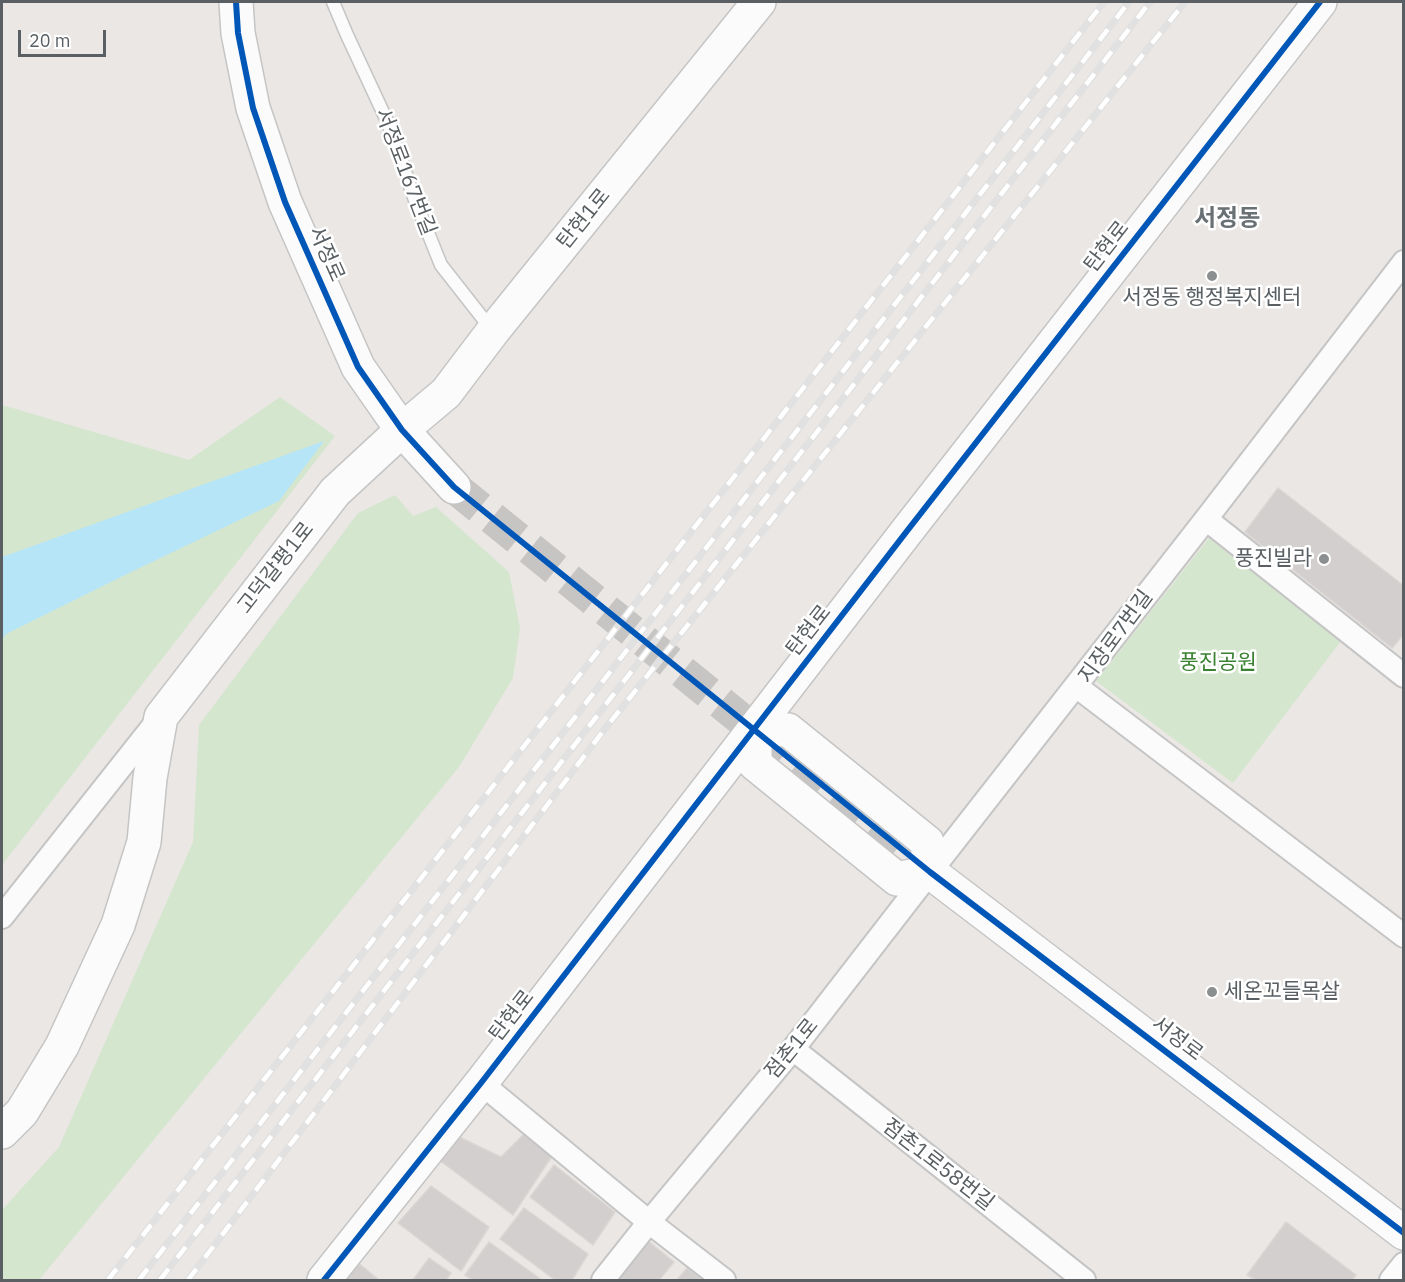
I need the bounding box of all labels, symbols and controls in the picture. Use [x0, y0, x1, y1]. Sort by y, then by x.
scale bar [21, 18, 110, 56]
text: 20 m [29, 29, 71, 52]
street label: 서정로167번길 [369, 105, 441, 239]
street label: 탄현1로 [552, 184, 616, 254]
district label: 서정동 [1194, 205, 1260, 233]
street label: 탄현로 [1079, 216, 1135, 278]
street label: 서정로 [303, 222, 349, 286]
marker: 서정동 행정복지센터 [1205, 269, 1219, 283]
place label: 서정동 행정복지센터 [1123, 285, 1301, 311]
street label: 고덕갈평1로 [232, 517, 320, 619]
place label: 풍진빌라 [1235, 546, 1312, 572]
marker: 풍진빌라 [1317, 552, 1331, 566]
street label: 지장로7번길 [1074, 585, 1158, 689]
street label: 탄현로 [781, 600, 837, 662]
park label: 풍진공원 [1179, 650, 1257, 676]
place label: 세온꼬들목살 [1224, 979, 1340, 1005]
street label: 탄현로 [484, 985, 540, 1047]
marker: 세온꼬들목살 [1205, 985, 1219, 999]
street label: 서정로 [1146, 1011, 1208, 1067]
street label: 점촌1로 [760, 1014, 824, 1084]
street label: 점촌1로58번길 [877, 1114, 999, 1216]

